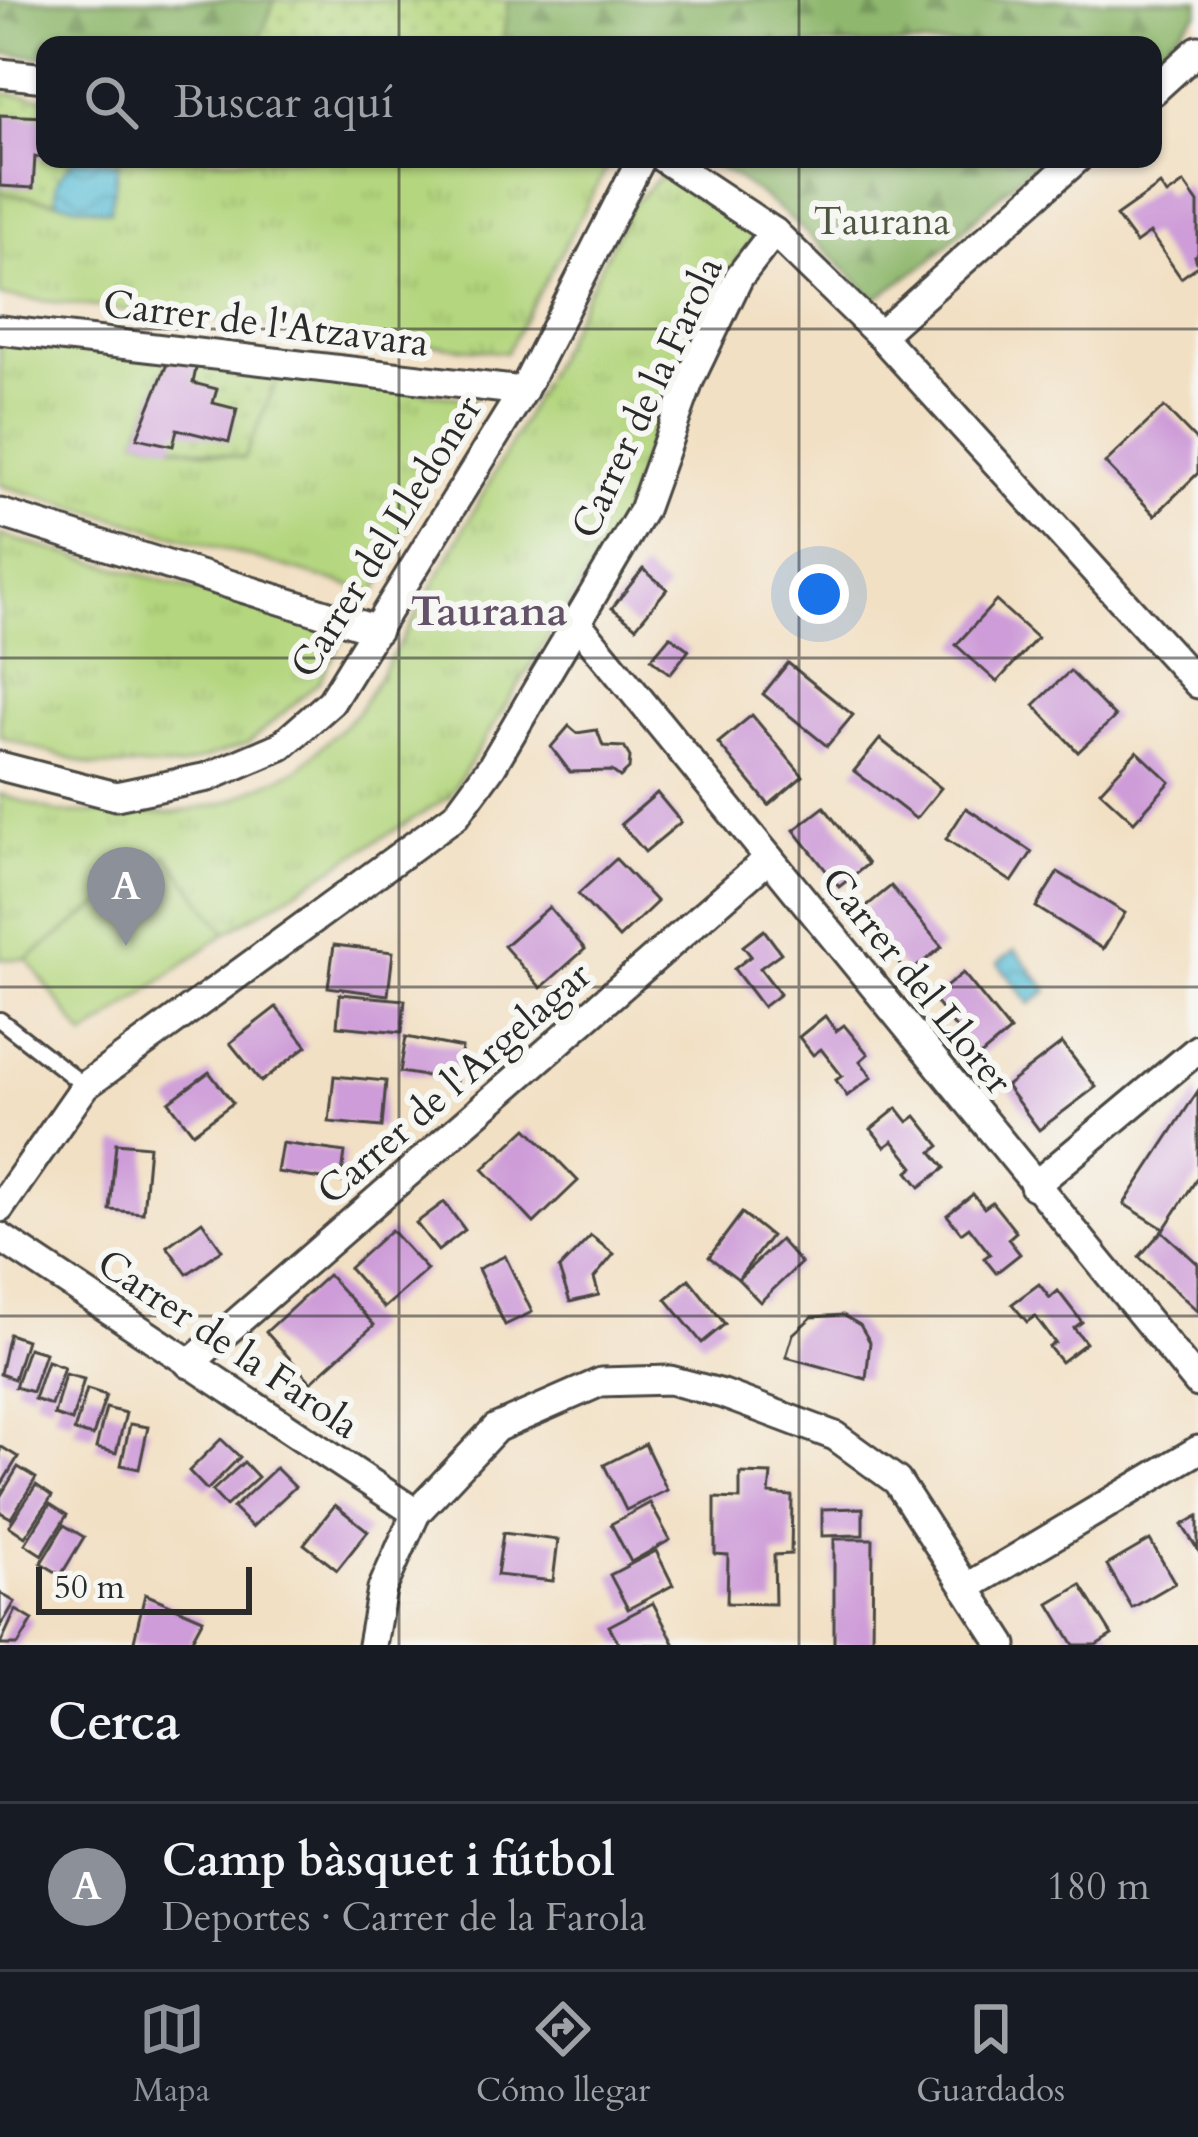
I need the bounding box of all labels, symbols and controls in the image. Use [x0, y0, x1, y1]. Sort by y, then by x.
search box [36, 36, 1162, 168]
icon: search [78, 69, 144, 135]
text: Buscar aquí [174, 72, 394, 133]
park label: Taurana [814, 195, 951, 248]
street label: Carrer de la Farola [559, 248, 736, 547]
street label: Carrer de l'Atzavara [100, 277, 432, 370]
street label: Carrer del Lledoner [278, 385, 495, 688]
your location [789, 564, 849, 624]
district label: Taurana [410, 583, 568, 640]
pin: A [87, 847, 165, 946]
street label: Carrer del Llorer [809, 857, 1025, 1106]
street label: Carrer de l'Argelagar [306, 949, 603, 1217]
street label: Carrer de la Farola [87, 1237, 369, 1452]
scale bar [36, 1561, 252, 1614]
text: 50 m [54, 1565, 125, 1610]
text: Cerca [48, 1688, 180, 1758]
text: Camp bàsquet i fútbol [162, 1830, 615, 1891]
text: A [72, 1860, 102, 1913]
text: 180 m [1047, 1860, 1150, 1913]
text: Deportes · Carrer de la Farola [162, 1891, 646, 1944]
tab: Mapa [133, 1996, 210, 2113]
tab: Cómo llegar [476, 1996, 650, 2113]
tab: Guardados [916, 1996, 1065, 2113]

